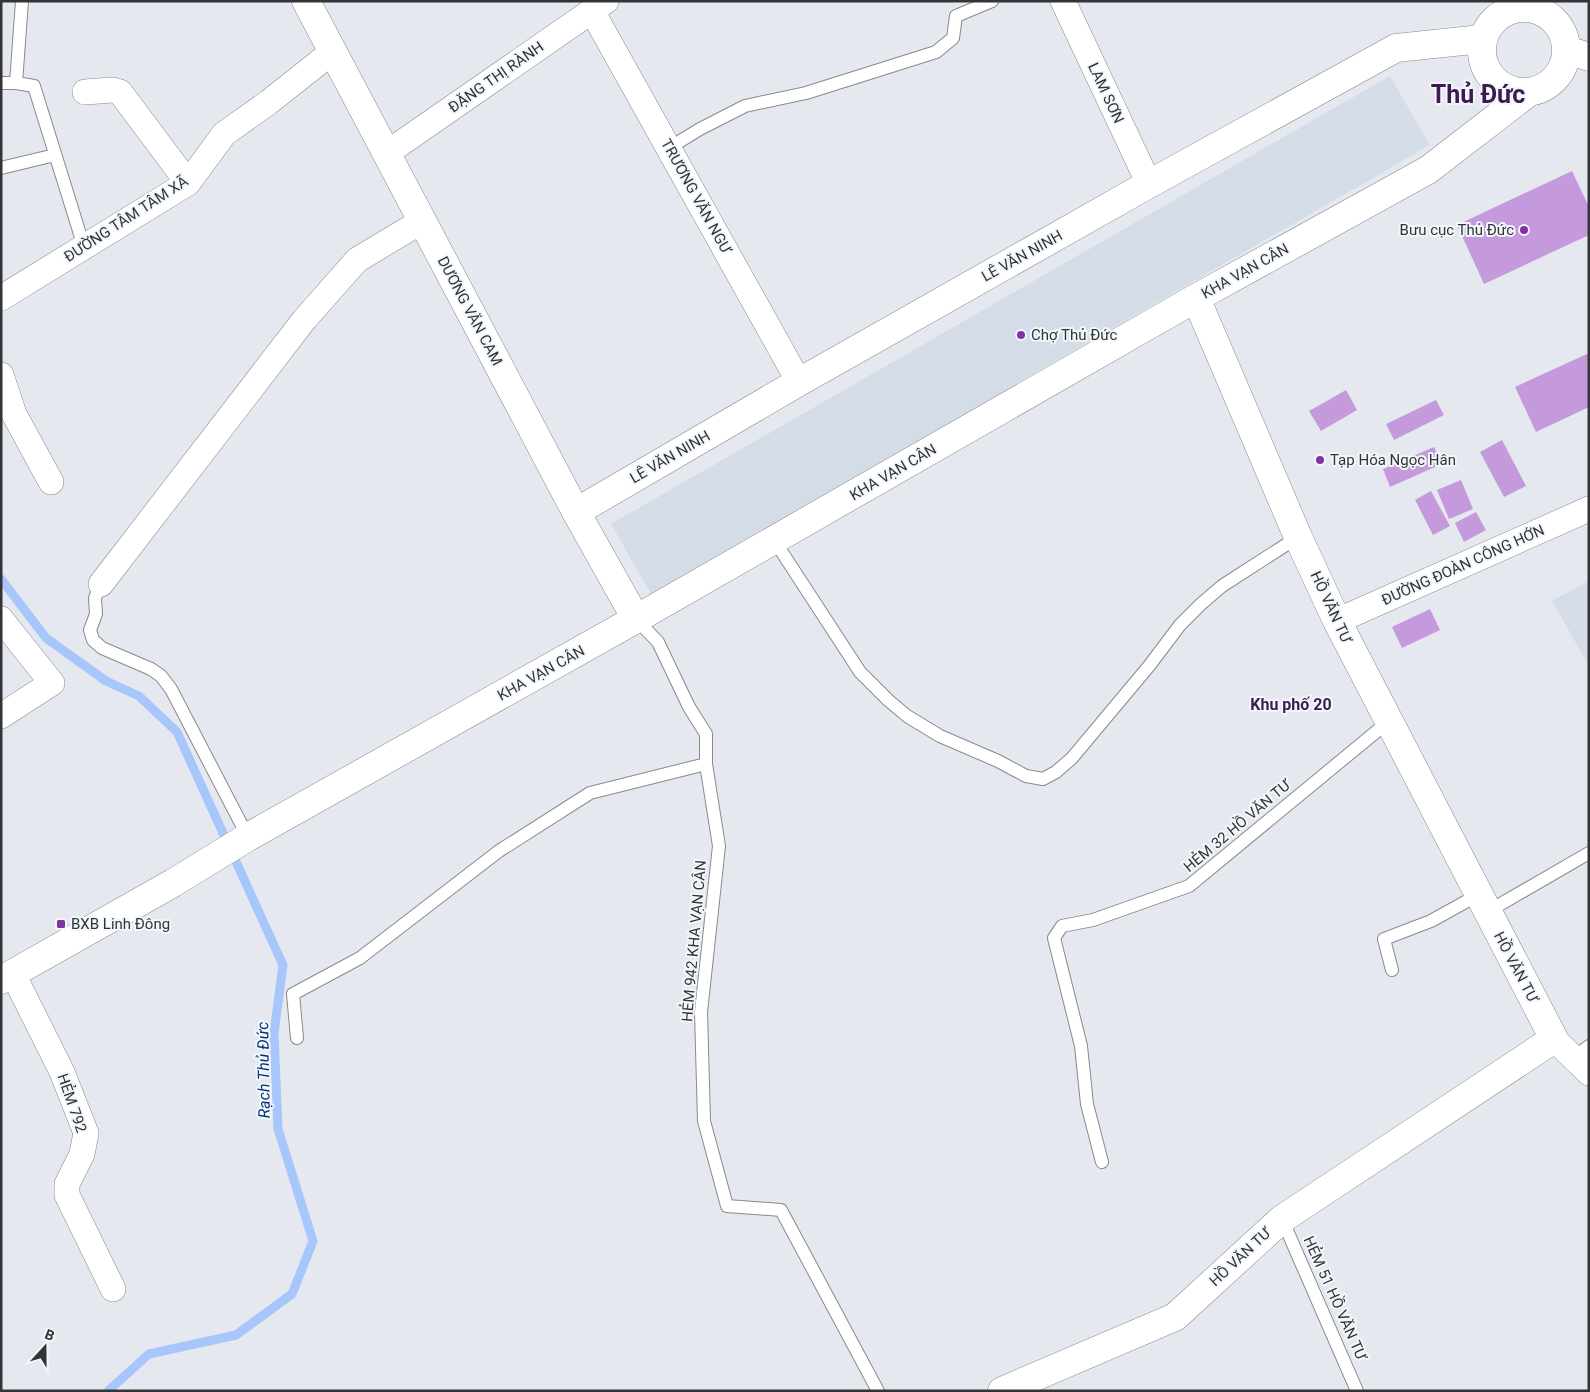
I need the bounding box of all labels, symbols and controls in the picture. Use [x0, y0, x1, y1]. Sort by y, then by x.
street label: ĐẶNG THỊ RÀNH [445, 38, 547, 116]
street label: LAM SƠN [1084, 60, 1128, 126]
district label: Thủ Đức [1431, 80, 1525, 109]
street label: TRƯƠNG VĂN NGƯ [657, 136, 736, 258]
street label: ĐƯỜNG TÂM TÂM XÃ [61, 172, 191, 266]
place label: Bưu cục Thủ Đức [1400, 221, 1514, 239]
marker: Bưu cục Thủ Đức [1518, 224, 1530, 236]
street label: LÊ VĂN NINH [978, 226, 1066, 286]
street label: KHA VẠN CÂN [1198, 240, 1292, 302]
street label: DƯƠNG VĂN CAM [434, 253, 506, 369]
place label: Chợ Thủ Đức [1031, 326, 1118, 344]
marker: Chợ Thủ Đức [1015, 329, 1027, 341]
street label: LÊ VĂN NINH [627, 427, 713, 487]
street label: KHA VẠN CÂN [846, 440, 940, 504]
place label: Tạp Hóa Ngọc Hân [1330, 451, 1456, 469]
marker: Tạp Hóa Ngọc Hân [1314, 454, 1326, 466]
street label: ĐƯỜNG ĐOÀN CÔNG HỚN [1379, 521, 1547, 609]
street label: HỒ VĂN TƯ [1307, 568, 1357, 647]
street label: KHA VẠN CÂN [494, 642, 588, 704]
district label: Khu phố 20 [1250, 695, 1332, 714]
street label: HẺM 32 HỒ VĂN TƯ [1179, 774, 1295, 876]
street label: HẺM 942 KHA VẠN CÂN [677, 859, 710, 1023]
place label: BXB Linh Đông [71, 915, 170, 933]
marker: BXB Linh Đông [55, 918, 67, 930]
street label: HỒ VĂN TƯ [1490, 928, 1544, 1007]
water label: Rạch Thủ Đức [253, 1021, 274, 1119]
street label: HẺM 792 [54, 1071, 91, 1135]
street label: HỒ VĂN TƯ [1205, 1222, 1275, 1290]
street label: HẺM 51 HỒ VĂN TƯ [1300, 1233, 1372, 1364]
north arrow [20, 1322, 70, 1372]
text: B [43, 1326, 57, 1344]

